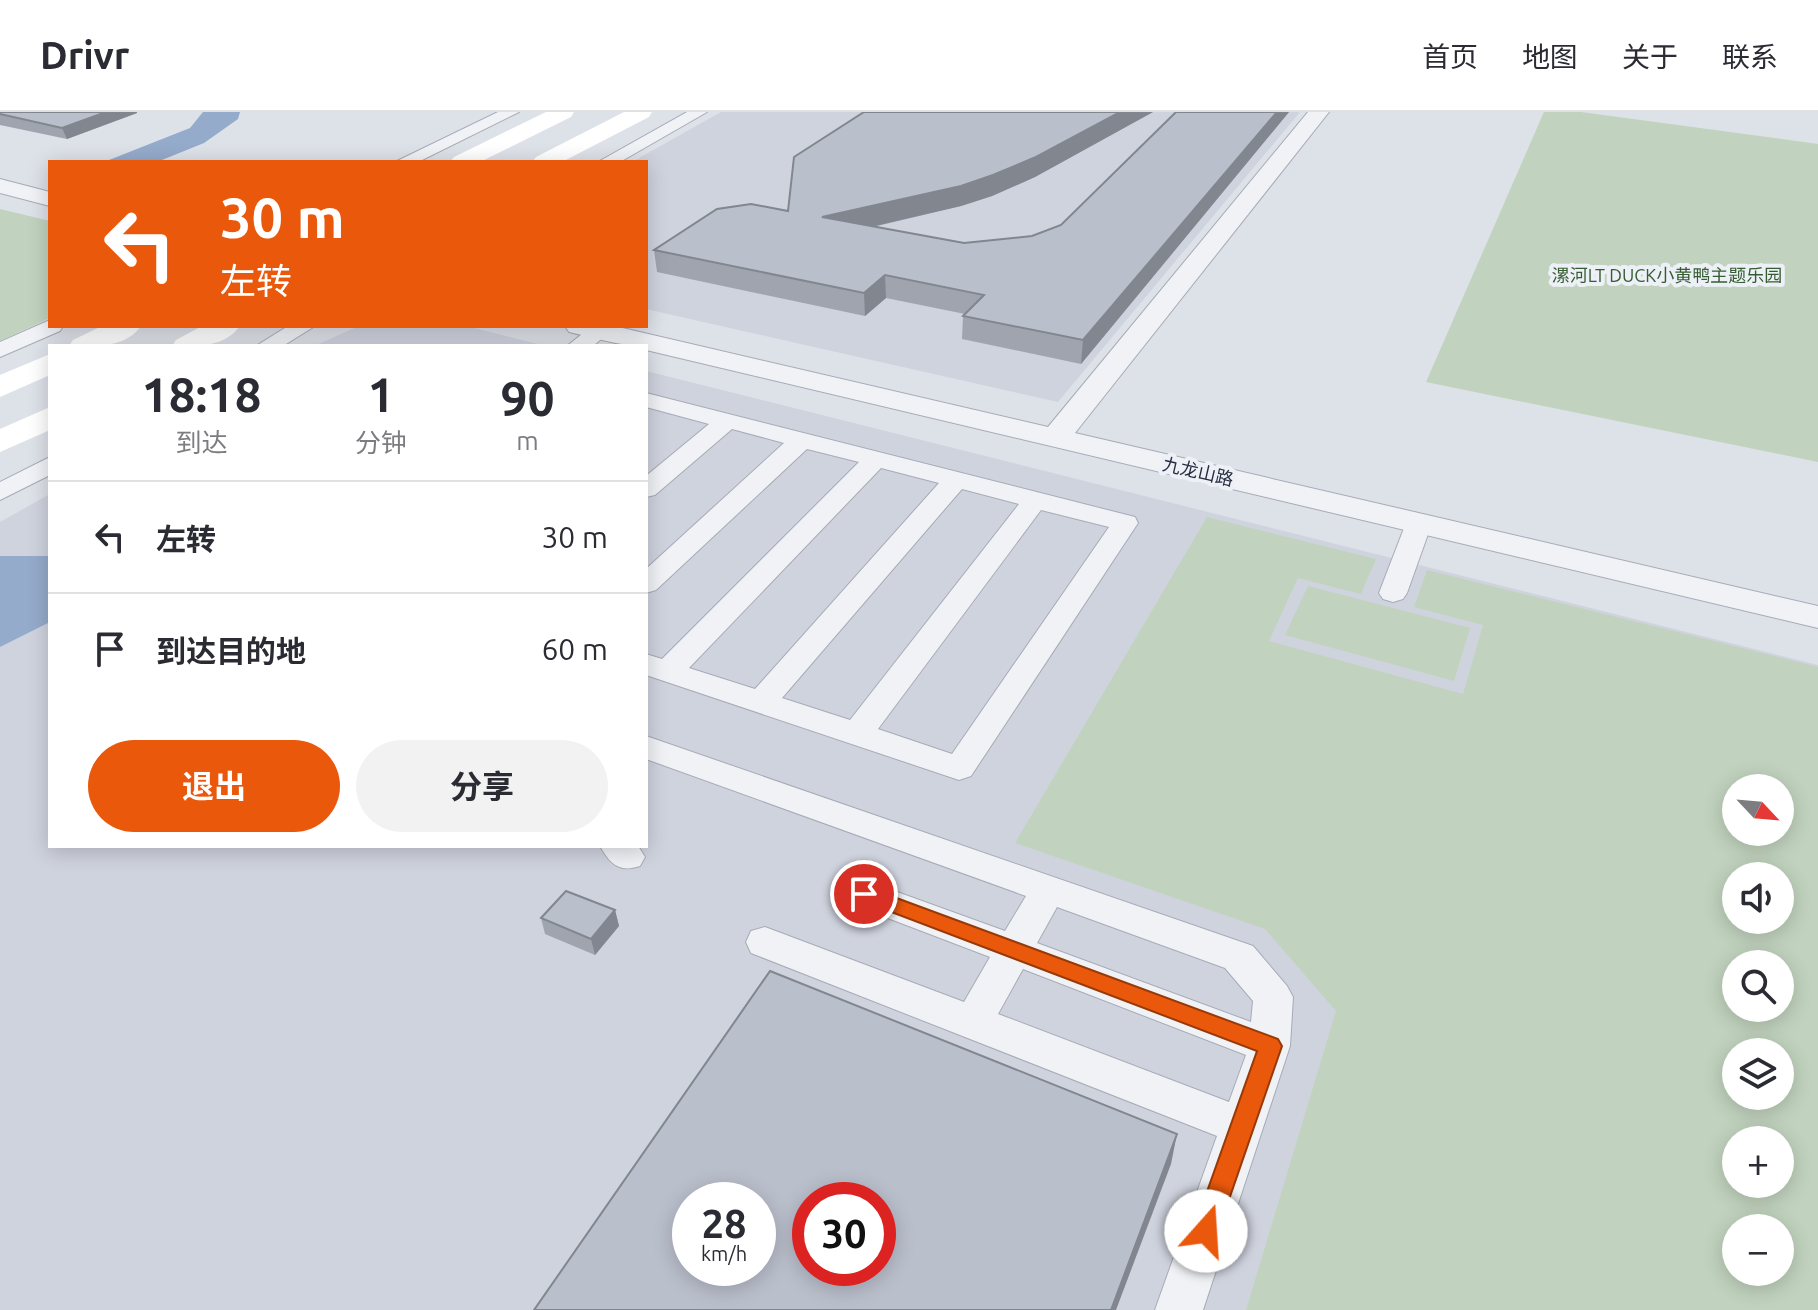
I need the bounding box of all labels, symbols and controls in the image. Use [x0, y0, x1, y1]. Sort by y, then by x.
text: Drivr [40, 34, 129, 76]
text: 首页 [1422, 41, 1478, 72]
text: 地图 [1522, 41, 1578, 72]
text: 关于 [1622, 41, 1678, 72]
text: 联系 [1722, 41, 1778, 72]
text: 30 m [220, 186, 345, 249]
icon: left [88, 192, 192, 296]
text: 左转 [220, 260, 292, 301]
park label: 漯河LT DUCK小黄鸭主题乐园 [1552, 265, 1782, 285]
text: 18:18 [141, 367, 262, 421]
text: 1 [367, 367, 395, 421]
text: 90 [500, 371, 555, 425]
text: m [516, 426, 539, 455]
text: 到达 [175, 428, 227, 457]
text: 分钟 [355, 428, 407, 457]
street label: 九龙山路 [1161, 453, 1236, 489]
icon: left [88, 515, 132, 559]
text: 30 m [541, 520, 608, 554]
text: 左转 [156, 522, 216, 556]
icon: arrive [88, 627, 132, 671]
text: 60 m [541, 632, 608, 666]
text: 到达目的地 [156, 634, 306, 668]
button: 退出 [88, 740, 340, 832]
button: 分享 [356, 740, 608, 832]
north arrow [1722, 774, 1794, 846]
map controls [1722, 774, 1794, 1286]
pin [830, 860, 898, 928]
button: sound [1722, 862, 1794, 934]
icon: arrive [842, 872, 886, 916]
button: search [1722, 950, 1794, 1022]
button: layers [1722, 1038, 1794, 1110]
button: + [1722, 1126, 1794, 1198]
speed limit sign: 30 [792, 1182, 896, 1286]
position arrow [1164, 1189, 1248, 1273]
text: 28 [701, 1201, 747, 1246]
button: − [1722, 1214, 1794, 1286]
text: km/h [701, 1242, 747, 1265]

